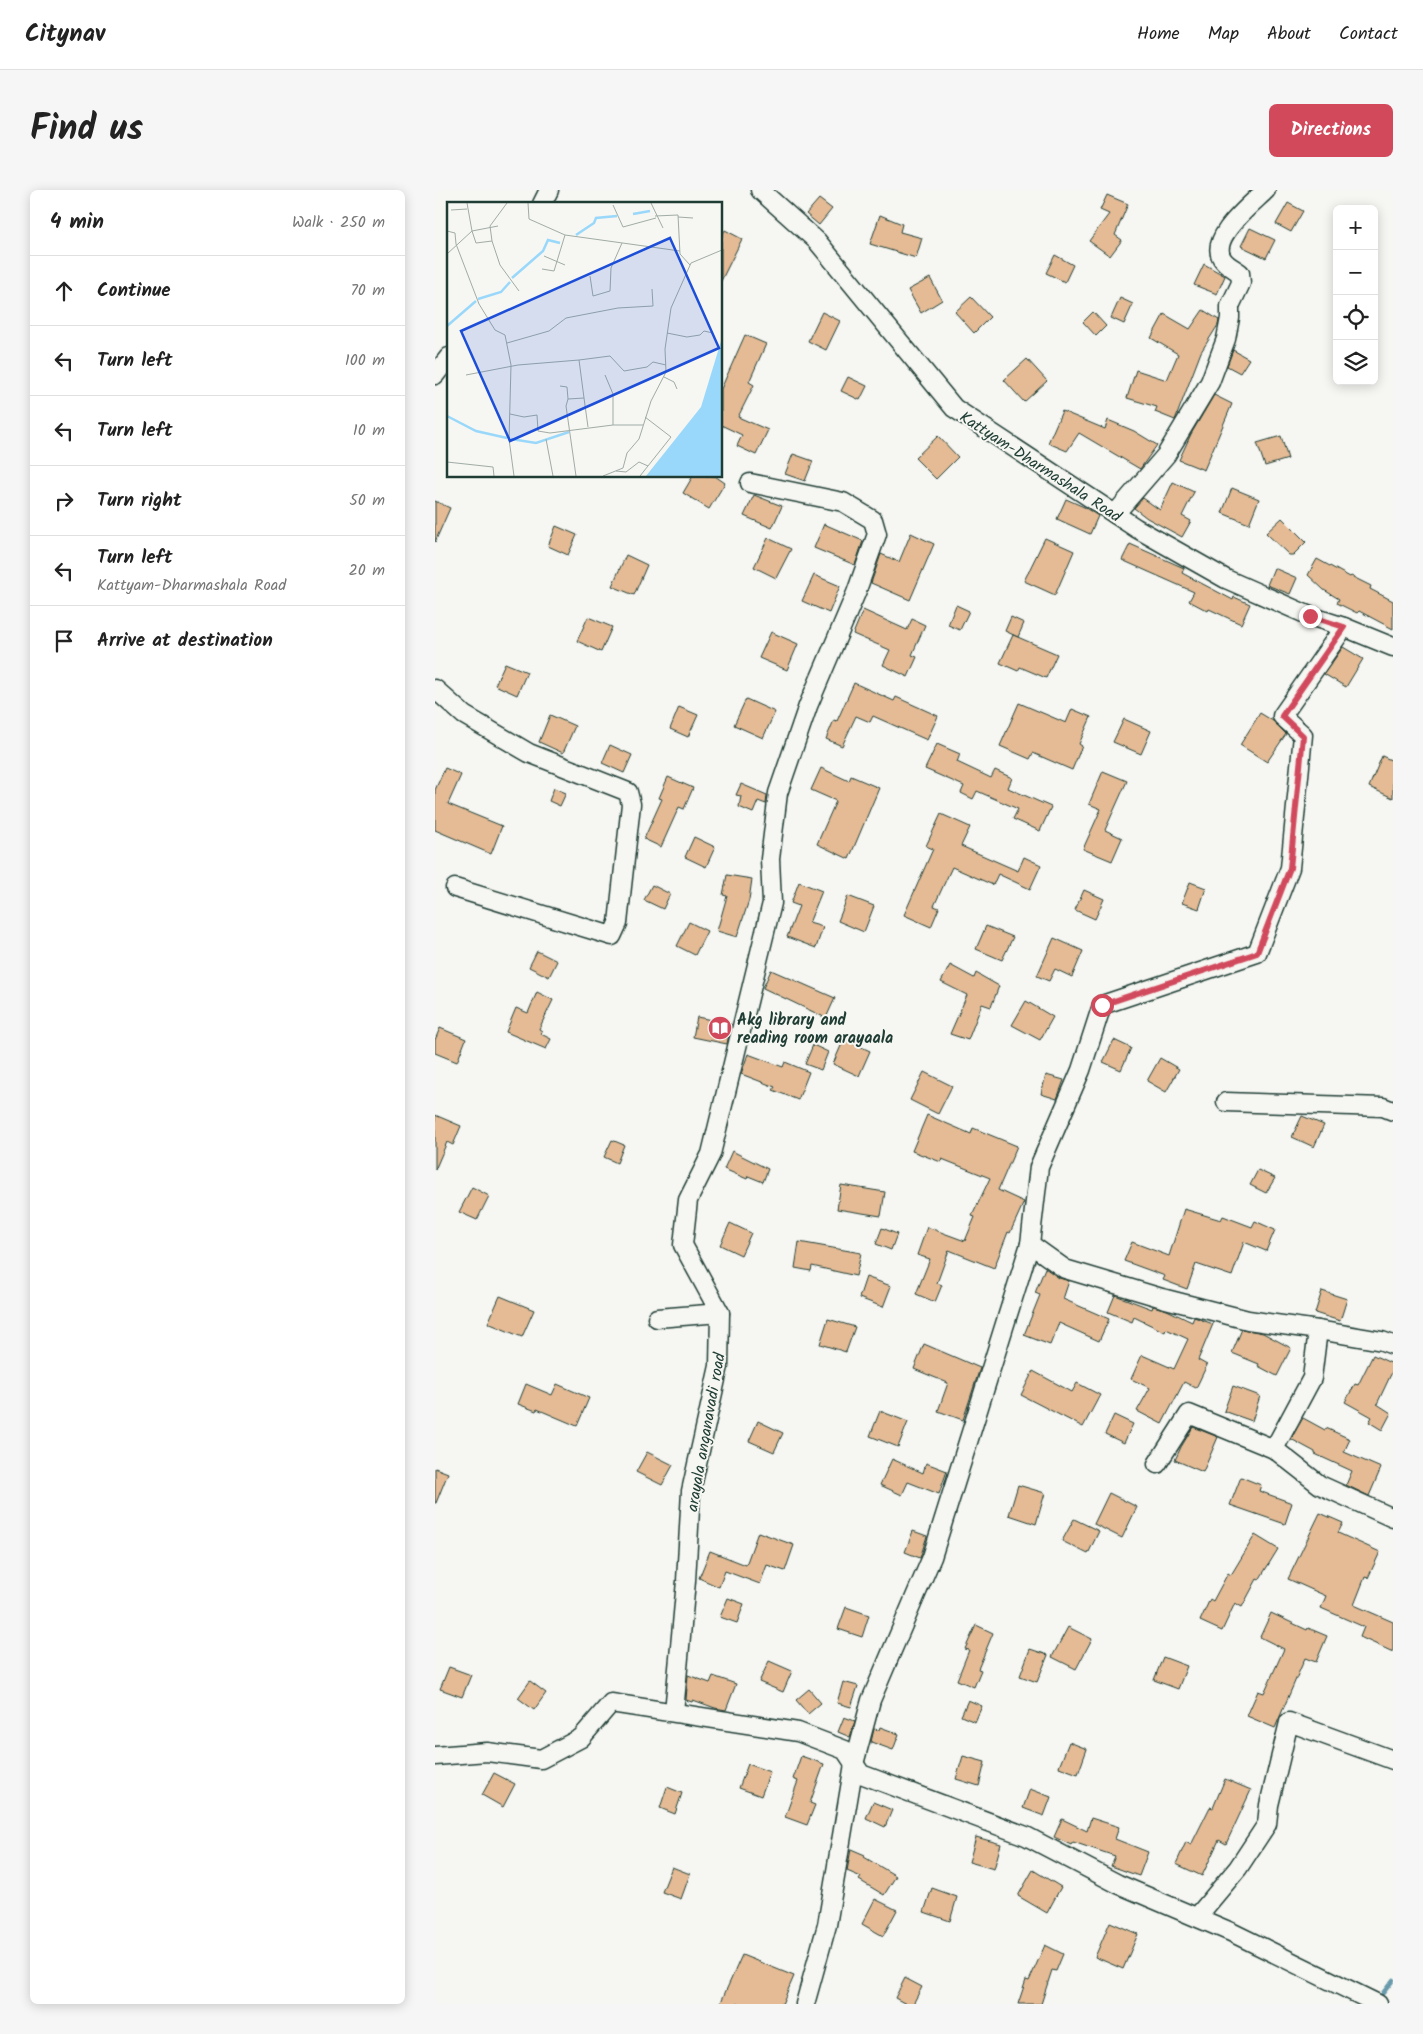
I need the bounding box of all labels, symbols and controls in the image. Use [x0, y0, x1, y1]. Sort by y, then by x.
text: Citynav [25, 15, 105, 54]
text: Home [1137, 20, 1180, 49]
text: Map [1208, 20, 1239, 49]
text: About [1267, 20, 1311, 49]
text: Contact [1339, 20, 1398, 49]
text: Find us [30, 102, 143, 158]
button: Directions [1269, 104, 1393, 157]
inset map [447, 202, 723, 478]
map controls [1333, 205, 1378, 385]
button: + [1333, 205, 1378, 250]
text: 4 min [50, 206, 104, 239]
text: Walk · 250 m [292, 210, 385, 235]
button: − [1333, 250, 1378, 295]
text: Continue [97, 276, 170, 306]
icon: ahead [50, 277, 78, 305]
text: 70 m [350, 278, 385, 303]
button: locate [1333, 295, 1378, 340]
button: layers [1333, 340, 1378, 385]
text: Turn left [97, 346, 172, 376]
icon: left [50, 347, 78, 375]
text: 100 m [345, 348, 385, 373]
street label: Kattyam-Dharmashala Road [954, 405, 1127, 530]
text: Turn left [97, 416, 172, 446]
icon: left [50, 417, 78, 445]
text: 10 m [353, 418, 385, 443]
text: Turn right [97, 486, 182, 516]
icon: right [50, 487, 78, 515]
text: 50 m [349, 488, 385, 513]
text: Turn left [97, 543, 172, 573]
icon: left [50, 557, 78, 585]
text: 20 m [349, 558, 385, 583]
text: Kattyam-Dharmashala Road [97, 573, 286, 598]
route end [1299, 605, 1322, 628]
text: Arrive at destination [97, 626, 273, 656]
icon: arrive [50, 627, 78, 655]
route start [1091, 994, 1114, 1017]
place label: Akg library and reading room arayaala [737, 1008, 893, 1051]
library icon: Akg library and reading room arayaala [707, 1015, 733, 1041]
street label: arayala anganavadi road [680, 1350, 733, 1514]

